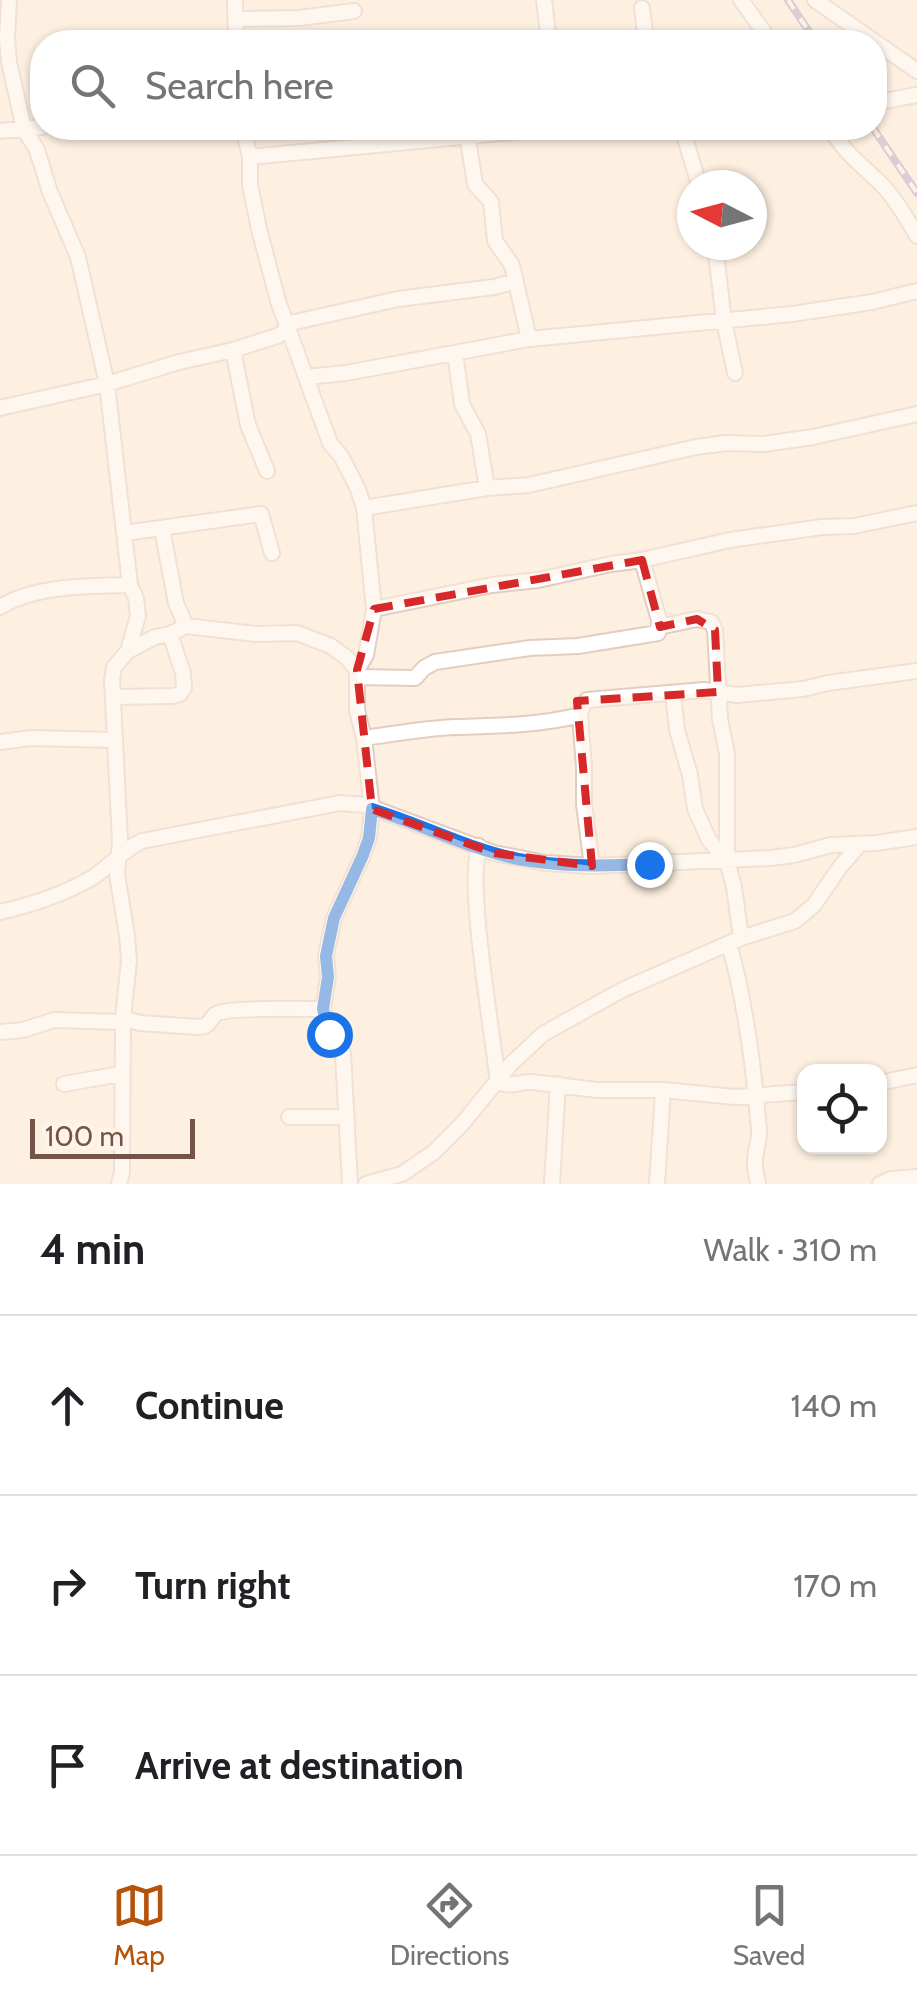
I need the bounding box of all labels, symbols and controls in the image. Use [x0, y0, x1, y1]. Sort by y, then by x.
search box [30, 30, 887, 140]
icon: search [65, 58, 120, 113]
text: Search here [145, 62, 334, 109]
north arrow [677, 170, 767, 260]
route end [627, 842, 673, 888]
route start [307, 1012, 353, 1058]
map controls [797, 1064, 887, 1154]
button: locate [797, 1064, 887, 1154]
scale bar [30, 1114, 195, 1158]
text: 100 m [45, 1119, 124, 1153]
text: 4 min [40, 1223, 145, 1275]
text: Walk · 310 m [703, 1230, 877, 1269]
icon: ahead [40, 1378, 95, 1433]
text: Continue [135, 1382, 284, 1429]
text: 140 m [790, 1386, 877, 1425]
icon: right [40, 1558, 95, 1613]
text: Turn right [135, 1562, 291, 1609]
text: 170 m [793, 1566, 877, 1605]
icon: arrive [40, 1738, 95, 1793]
text: Arrive at destination [135, 1742, 464, 1789]
tab: Map [112, 1878, 167, 1972]
tab: Directions [390, 1878, 509, 1972]
tab: Saved [733, 1878, 805, 1972]

